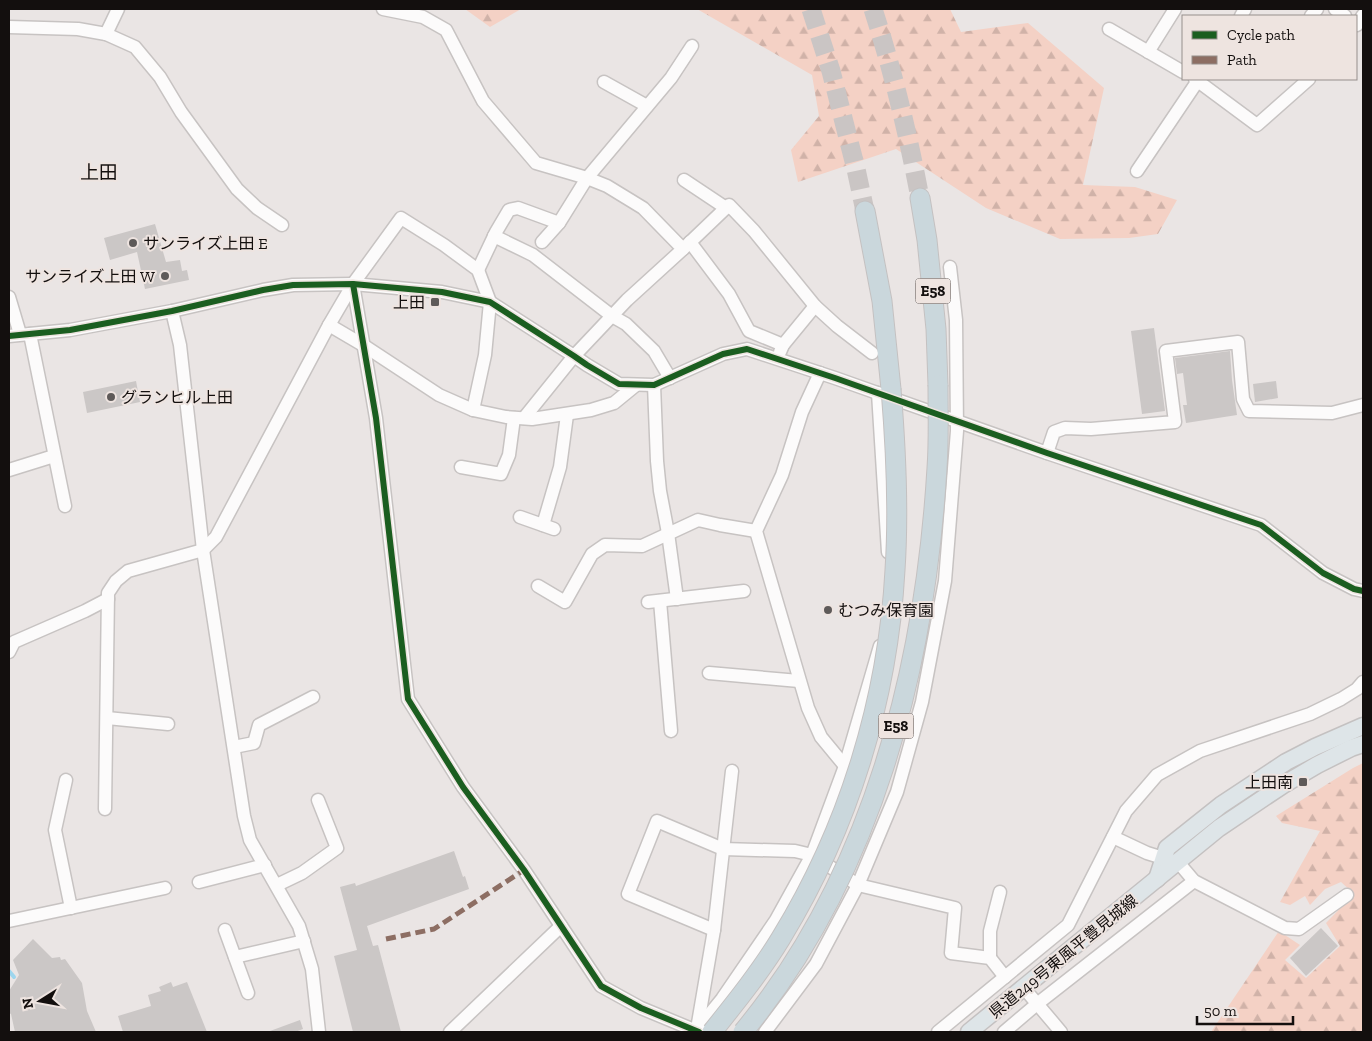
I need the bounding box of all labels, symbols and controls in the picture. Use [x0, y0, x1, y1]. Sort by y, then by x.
legend [1182, 15, 1357, 80]
text: Cycle path [1227, 26, 1296, 44]
text: Path [1227, 51, 1257, 69]
district label: 上田 [80, 161, 118, 184]
place label: サンライズ上田 E [143, 234, 268, 253]
marker: サンライズ上田 E [127, 237, 139, 249]
place label: サンライズ上田 W [25, 267, 155, 286]
marker: サンライズ上田 W [159, 270, 171, 282]
road number: E58 [916, 278, 950, 304]
place label: 上田 [393, 293, 425, 312]
marker: 上田 [429, 296, 441, 308]
place label: グランヒル上田 [121, 388, 233, 407]
marker: グランヒル上田 [105, 391, 117, 403]
place label: むつみ保育園 [838, 601, 934, 620]
marker: むつみ保育園 [822, 604, 834, 616]
road number: E58 [878, 714, 914, 738]
place label: 上田南 [1245, 773, 1293, 792]
marker: 上田南 [1297, 776, 1309, 788]
street label: 県道249号東風平豊見城線 [985, 891, 1141, 1022]
north arrow [15, 976, 65, 1026]
scale bar [1197, 994, 1293, 1026]
text: N [18, 996, 37, 1010]
text: 50 m [1204, 1002, 1237, 1020]

